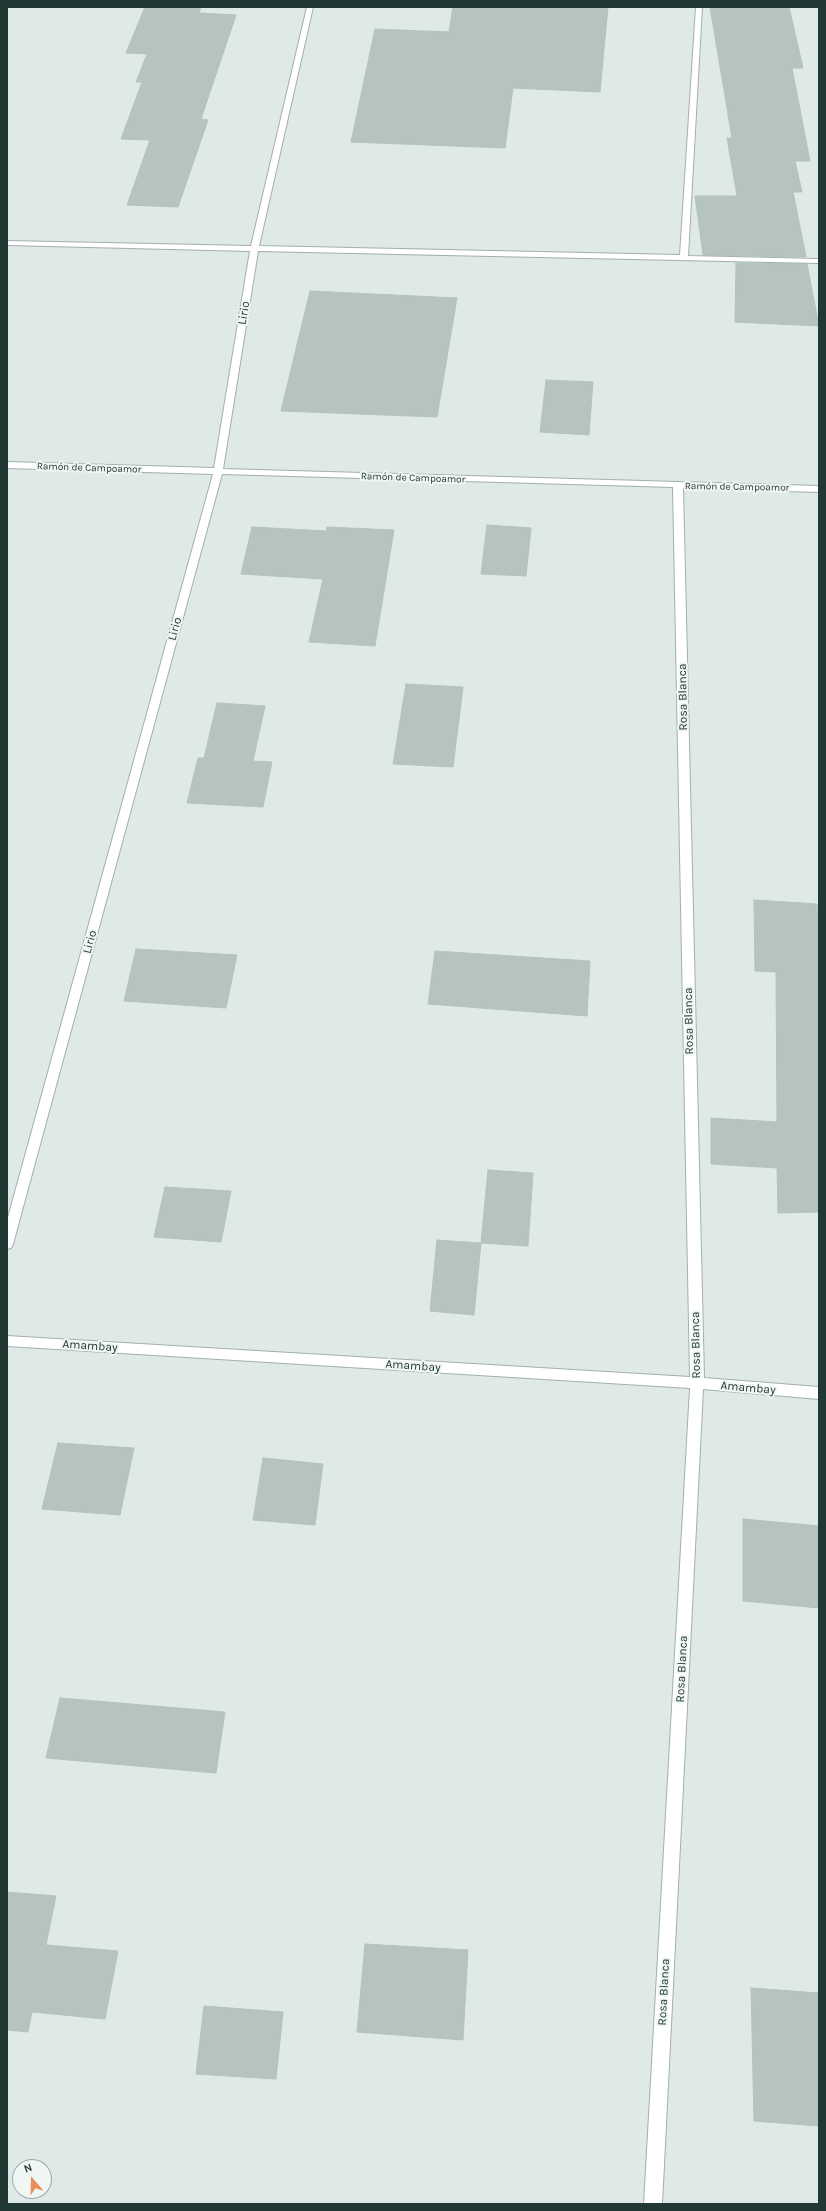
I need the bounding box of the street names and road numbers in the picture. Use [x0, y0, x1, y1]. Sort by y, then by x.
street label: Lirio [235, 300, 253, 326]
street label: Ramón de Campoamor [37, 460, 141, 476]
street label: Ramón de Campoamor [361, 470, 465, 486]
street label: Ramón de Campoamor [685, 480, 789, 494]
street label: Lirio [165, 616, 185, 642]
street label: Rosa Blanca [675, 663, 691, 731]
street label: Lirio [80, 929, 100, 955]
street label: Rosa Blanca [681, 987, 697, 1055]
street label: Rosa Blanca [688, 1311, 704, 1379]
street label: Amambay [62, 1337, 118, 1355]
street label: Amambay [385, 1357, 441, 1375]
street label: Amambay [720, 1378, 776, 1398]
street label: Rosa Blanca [673, 1635, 691, 1703]
street label: Rosa Blanca [655, 1958, 673, 2026]

